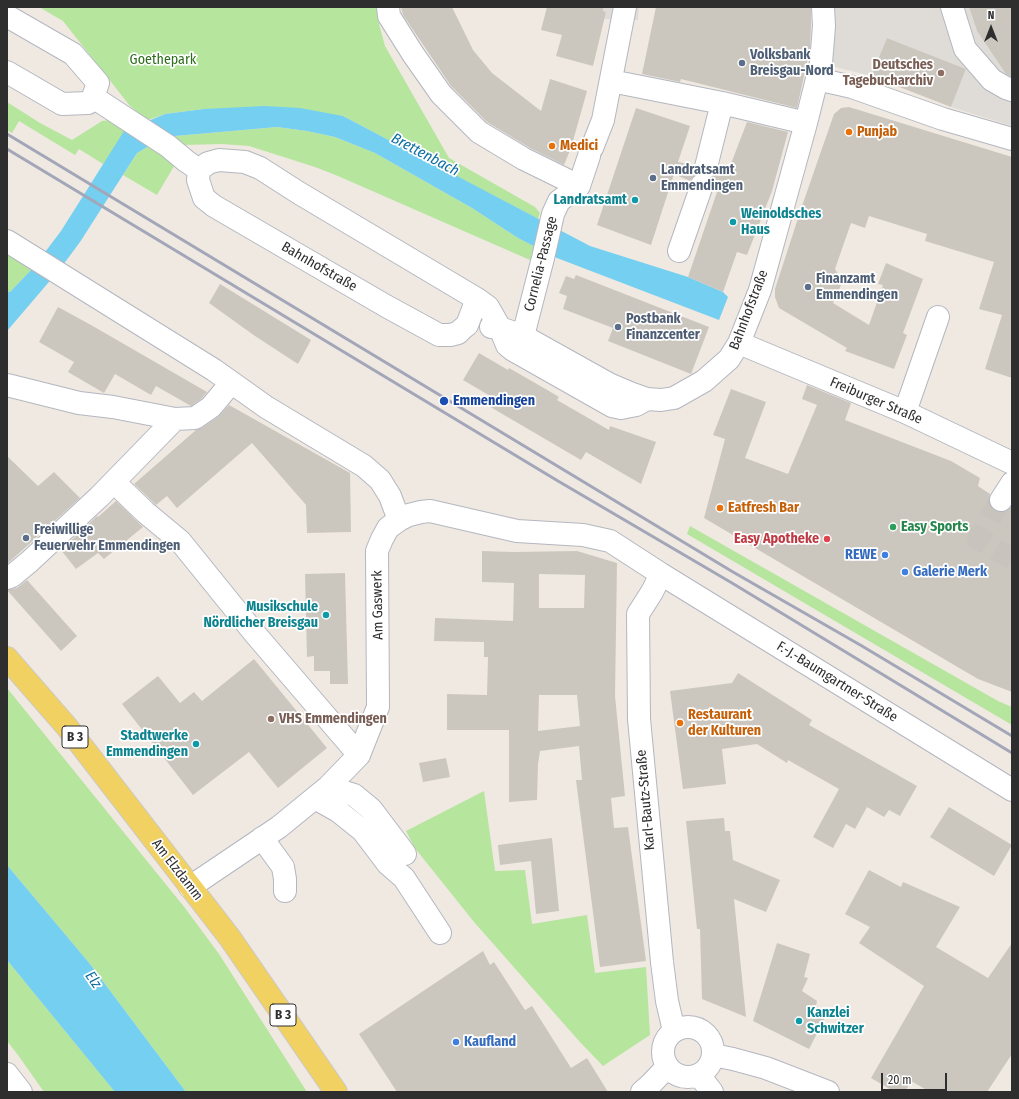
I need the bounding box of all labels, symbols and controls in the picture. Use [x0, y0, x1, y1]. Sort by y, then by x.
north arrow [971, 8, 1011, 48]
text: N [988, 9, 994, 22]
place label: Volksbank Breisgau-Nord [750, 47, 834, 80]
park label: Goethepark [130, 52, 196, 68]
place label: Deutsches Tagebucharchiv [843, 57, 933, 90]
marker: Volksbank Breisgau-Nord [737, 58, 747, 68]
marker: Deutsches Tagebucharchiv [936, 68, 946, 78]
place label: Punjab [857, 124, 897, 140]
marker: Punjab [844, 127, 854, 137]
water label: Brettenbach [388, 130, 462, 180]
place label: Medici [560, 138, 598, 154]
marker: Medici [547, 141, 557, 151]
place label: Landratsamt Emmendingen [661, 162, 743, 194]
marker: Landratsamt Emmendingen [648, 173, 658, 183]
place label: Landratsamt [553, 192, 627, 208]
marker: Landratsamt [630, 195, 640, 205]
place label: Weinoldsches Haus [741, 206, 821, 238]
street label: Cornelia-Passage [521, 215, 561, 313]
marker: Weinoldsches Haus [728, 217, 738, 227]
street label: Bahnhofstraße [278, 239, 360, 295]
street label: Bahnhofstraße [726, 268, 772, 352]
place label: Finanzamt Emmendingen [816, 271, 898, 304]
marker: Finanzamt Emmendingen [803, 282, 813, 292]
place label: Postbank Finanzcenter [626, 311, 700, 344]
marker: Postbank Finanzcenter [613, 322, 623, 332]
street label: Freiburger Straße [827, 374, 925, 428]
place label: Emmendingen [453, 393, 535, 409]
marker: Emmendingen [438, 395, 450, 407]
place label: Eatfresh Bar [728, 500, 799, 516]
marker: Eatfresh Bar [715, 503, 725, 513]
place label: Easy Sports [901, 519, 968, 535]
place label: Freiwillige Feuerwehr Emmendingen [34, 522, 180, 554]
marker: Easy Sports [888, 522, 898, 532]
place label: Easy Apotheke [734, 531, 819, 547]
marker: Freiwillige Feuerwehr Emmendingen [21, 533, 31, 543]
marker: Easy Apotheke [822, 534, 832, 544]
place label: REWE [845, 547, 877, 563]
marker: REWE [880, 550, 890, 560]
place label: Galerie Merk [913, 564, 987, 580]
marker: Galerie Merk [900, 567, 910, 577]
street label: Am Gaswerk [369, 570, 387, 640]
place label: Musikschule Nördlicher Breisgau [203, 599, 318, 632]
marker: Musikschule Nördlicher Breisgau [321, 610, 331, 620]
street label: F.-J.-Baumgartner-Straße [773, 638, 901, 726]
place label: Restaurant der Kulturen [688, 707, 761, 740]
place label: VHS Emmendingen [279, 711, 387, 727]
marker: VHS Emmendingen [266, 714, 276, 724]
marker: Restaurant der Kulturen [675, 718, 685, 728]
road number: B 3 [62, 726, 88, 748]
place label: Stadtwerke Emmendingen [106, 728, 188, 760]
marker: Stadtwerke Emmendingen [191, 739, 201, 749]
street label: Karl-Bautz-Straße [633, 749, 659, 851]
street label: Am Elzdamm [148, 836, 206, 904]
water label: Elz [81, 968, 105, 992]
road number: B 3 [270, 1004, 296, 1026]
place label: Kanzlei Schwitzer [807, 1005, 864, 1038]
marker: Kanzlei Schwitzer [794, 1016, 804, 1026]
place label: Kaufland [464, 1034, 516, 1050]
marker: Kaufland [451, 1037, 461, 1047]
scale bar [883, 1065, 949, 1091]
text: 20 m [888, 1073, 912, 1087]

